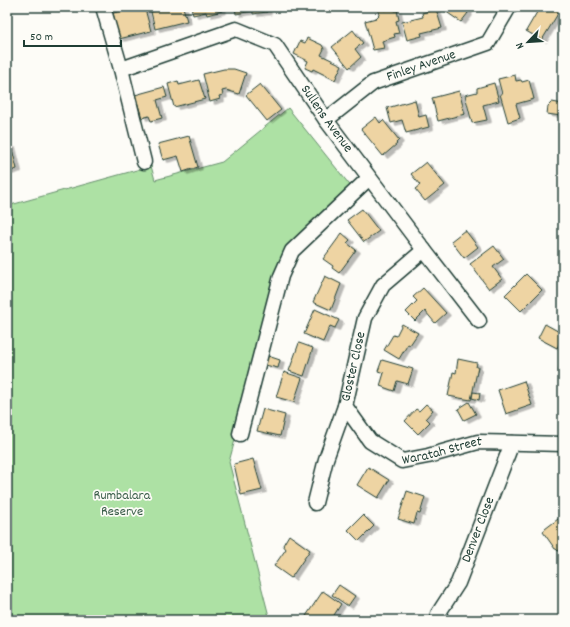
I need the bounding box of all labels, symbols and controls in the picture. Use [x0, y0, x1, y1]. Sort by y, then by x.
scale bar [24, 22, 121, 48]
north arrow [508, 22, 548, 62]
text: 50 m [30, 29, 53, 46]
text: N [512, 39, 529, 51]
street label: Finley Avenue [384, 45, 459, 87]
street label: Sullens Avenue [295, 81, 357, 157]
street label: Gloster Close [336, 330, 372, 403]
street label: Waratah Street [400, 432, 482, 471]
park label: Rumbalara Reserve [94, 486, 151, 522]
street label: Denver Close [457, 494, 500, 565]

